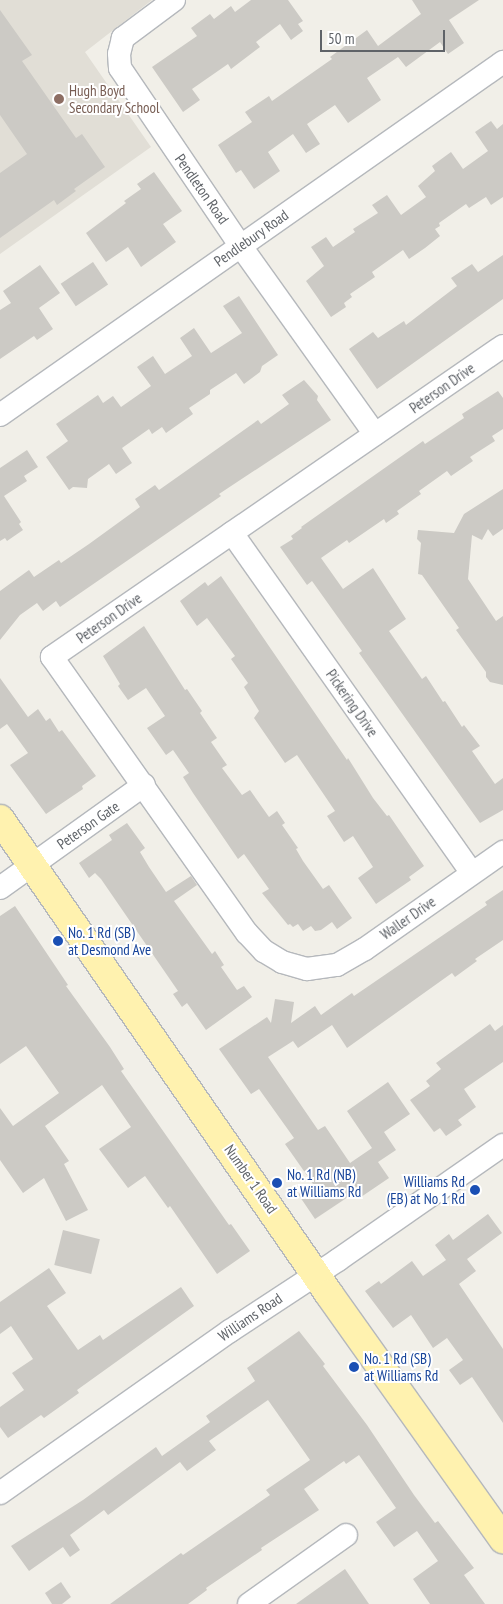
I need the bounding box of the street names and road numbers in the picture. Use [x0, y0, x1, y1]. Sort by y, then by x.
street label: Pendleton Road [171, 151, 233, 227]
street label: Pendlebury Road [210, 206, 292, 270]
street label: Peterson Drive [406, 359, 478, 417]
street label: Peterson Drive [73, 589, 145, 647]
street label: Pickering Drive [322, 666, 382, 740]
street label: Peterson Gate [53, 797, 123, 853]
street label: Waller Drive [377, 892, 439, 944]
street label: Number 1 Road [221, 1141, 281, 1217]
street label: Williams Road [215, 1289, 285, 1345]

